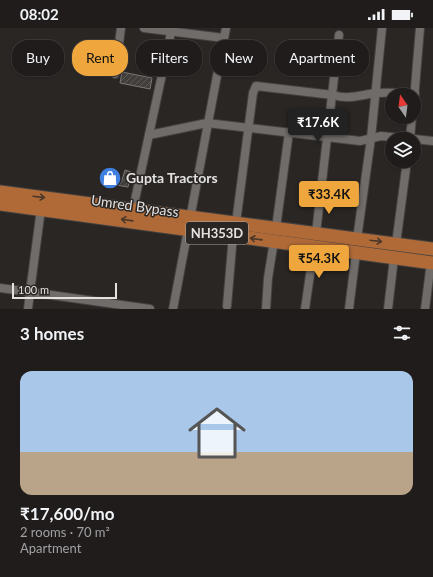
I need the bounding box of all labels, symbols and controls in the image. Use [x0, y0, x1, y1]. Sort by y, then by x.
text: 08:02 [20, 5, 59, 23]
chip: Buy [12, 40, 64, 76]
chip: Rent [72, 40, 128, 76]
chip: Filters [136, 40, 202, 76]
chip: New [210, 40, 267, 76]
chip: Apartment [275, 40, 369, 76]
north arrow [385, 88, 421, 124]
map controls [385, 88, 421, 168]
pin: ₹17.6K [285, 109, 351, 143]
text: ₹17.6K [297, 114, 339, 130]
button: layers [385, 132, 421, 168]
shop icon: Gupta Tractors [97, 165, 123, 191]
place label: Gupta Tractors [126, 169, 218, 186]
pin: ₹33.4K [296, 181, 362, 215]
text: ₹33.4K [308, 186, 350, 202]
street label: Umred Bypass [90, 191, 180, 220]
one-way arrow [32, 193, 45, 201]
one-way arrow [121, 217, 134, 224]
road number: NH353D [186, 222, 248, 244]
one-way arrow [250, 235, 263, 243]
one-way arrow [369, 237, 382, 245]
pin: ₹54.3K [286, 245, 352, 279]
text: ₹54.3K [298, 250, 340, 266]
scale bar [12, 281, 117, 300]
text: 100 m [18, 283, 49, 296]
icon: filters [391, 322, 413, 344]
text: 3 homes [20, 323, 84, 344]
icon: home [181, 397, 253, 469]
text: ₹17,600/mo [20, 503, 115, 524]
text: 2 rooms · 70 m² [20, 524, 110, 540]
text: Apartment [20, 540, 81, 556]

